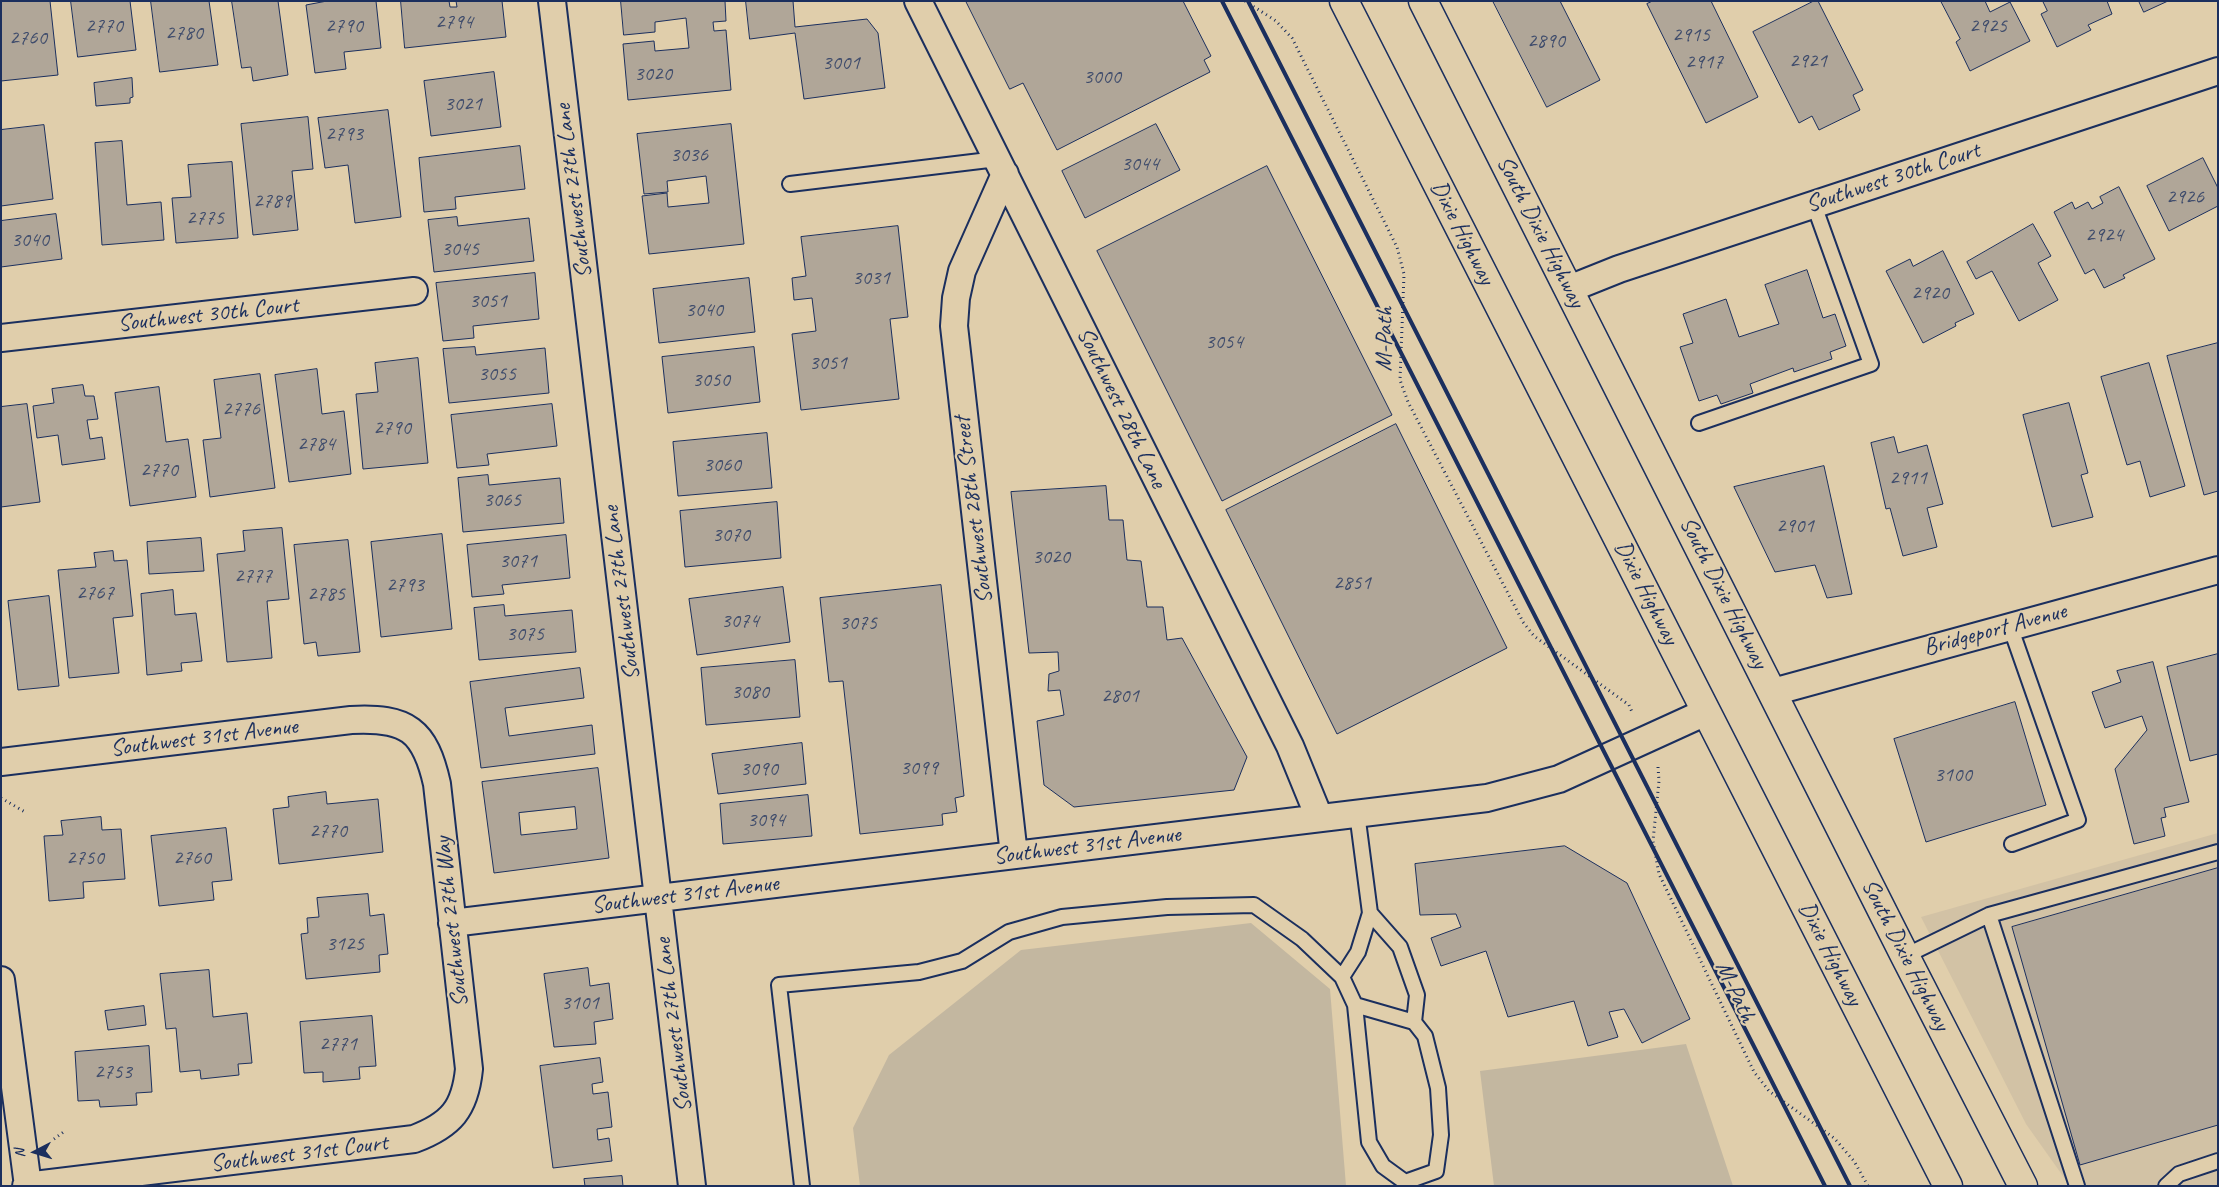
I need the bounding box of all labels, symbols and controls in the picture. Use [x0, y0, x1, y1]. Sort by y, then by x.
house number: 2794 [435, 9, 473, 35]
house number: 2770 [85, 13, 123, 39]
house number: 2790 [325, 13, 363, 39]
house number: 2925 [1969, 13, 2007, 39]
house number: 2780 [165, 20, 203, 46]
house number: 2915 [1672, 22, 1710, 48]
house number: 2760 [9, 25, 47, 51]
house number: 2890 [1527, 28, 1565, 54]
house number: 2921 [1789, 48, 1827, 74]
house number: 2917 [1685, 49, 1723, 75]
house number: 3001 [822, 50, 860, 76]
house number: 3020 [634, 61, 672, 87]
house number: 3000 [1083, 64, 1121, 90]
house number: 3021 [444, 91, 482, 117]
street label: Southwest 27th Lane [549, 102, 599, 280]
house number: 2793 [325, 121, 363, 147]
street label: Southwest 30th Court [1802, 136, 1984, 220]
house number: 3036 [670, 142, 708, 168]
house number: 3044 [1121, 151, 1159, 177]
street label: South Dixie Highway [1489, 151, 1591, 313]
street label: Dixie Highway [1424, 176, 1500, 290]
house number: 2926 [2166, 184, 2204, 210]
house number: 2789 [253, 188, 291, 214]
house number: 2775 [186, 205, 224, 231]
house number: 2924 [2085, 222, 2123, 248]
house number: 3040 [11, 227, 49, 253]
house number: 3045 [441, 236, 479, 262]
house number: 3031 [852, 265, 890, 291]
house number: 2920 [1911, 280, 1949, 306]
house number: 3051 [469, 288, 507, 314]
street label: Southwest 30th Court [116, 291, 300, 339]
house number: 3040 [685, 297, 723, 323]
street label: M-Path [1370, 306, 1400, 372]
street label: Southwest 28th Lane [1070, 323, 1172, 493]
house number: 3054 [1205, 329, 1243, 355]
house number: 3051 [809, 350, 847, 376]
house number: 3055 [478, 361, 516, 387]
house number: 3050 [692, 367, 730, 393]
house number: 2776 [222, 396, 260, 422]
house number: 2790 [373, 415, 411, 441]
street label: Southwest 28th Street [948, 415, 1000, 605]
house number: 2784 [297, 431, 335, 457]
house number: 3060 [703, 452, 741, 478]
house number: 2770 [140, 457, 178, 483]
house number: 2911 [1889, 465, 1927, 491]
house number: 3065 [483, 487, 521, 513]
street label: Southwest 27th Lane [597, 504, 647, 682]
street label: South Dixie Highway [1672, 512, 1774, 674]
house number: 2901 [1776, 513, 1814, 539]
house number: 3070 [712, 522, 750, 548]
street label: Dixie Highway [1608, 536, 1684, 650]
house number: 3020 [1032, 544, 1070, 570]
house number: 3071 [499, 548, 537, 574]
house number: 2777 [234, 563, 272, 589]
house number: 2851 [1333, 570, 1371, 596]
house number: 2793 [386, 572, 424, 598]
house number: 2767 [76, 580, 114, 606]
house number: 2785 [307, 581, 345, 607]
street label: Bridgeport Avenue [1920, 597, 2070, 663]
house number: 3074 [721, 608, 759, 634]
house number: 3075 [839, 610, 877, 636]
house number: 3075 [506, 621, 544, 647]
house number: 3080 [731, 679, 769, 705]
house number: 2801 [1101, 683, 1139, 709]
street label: Southwest 31st Avenue [109, 712, 299, 764]
house number: 3099 [900, 755, 938, 781]
house number: 3090 [740, 756, 778, 782]
house number: 3100 [1934, 762, 1972, 788]
house number: 3094 [747, 807, 785, 833]
house number: 2770 [309, 818, 347, 844]
street label: Southwest 31st Avenue [992, 820, 1182, 872]
street label: Southwest 27th Way [429, 835, 475, 1009]
house number: 2750 [66, 845, 104, 871]
house number: 2760 [173, 845, 211, 871]
street label: Southwest 31st Avenue [590, 869, 780, 921]
street label: South Dixie Highway [1854, 874, 1956, 1036]
street label: Dixie Highway [1792, 897, 1868, 1011]
house number: 3125 [326, 931, 364, 957]
street label: Southwest 27th Lane [649, 936, 699, 1114]
street label: M-Path [1708, 957, 1762, 1027]
house number: 3101 [561, 990, 599, 1016]
house number: 2771 [319, 1031, 357, 1057]
house number: 2753 [94, 1059, 132, 1085]
north arrow [10, 1127, 60, 1177]
street label: Southwest 31st Court [209, 1129, 389, 1179]
text: N [11, 1148, 28, 1158]

